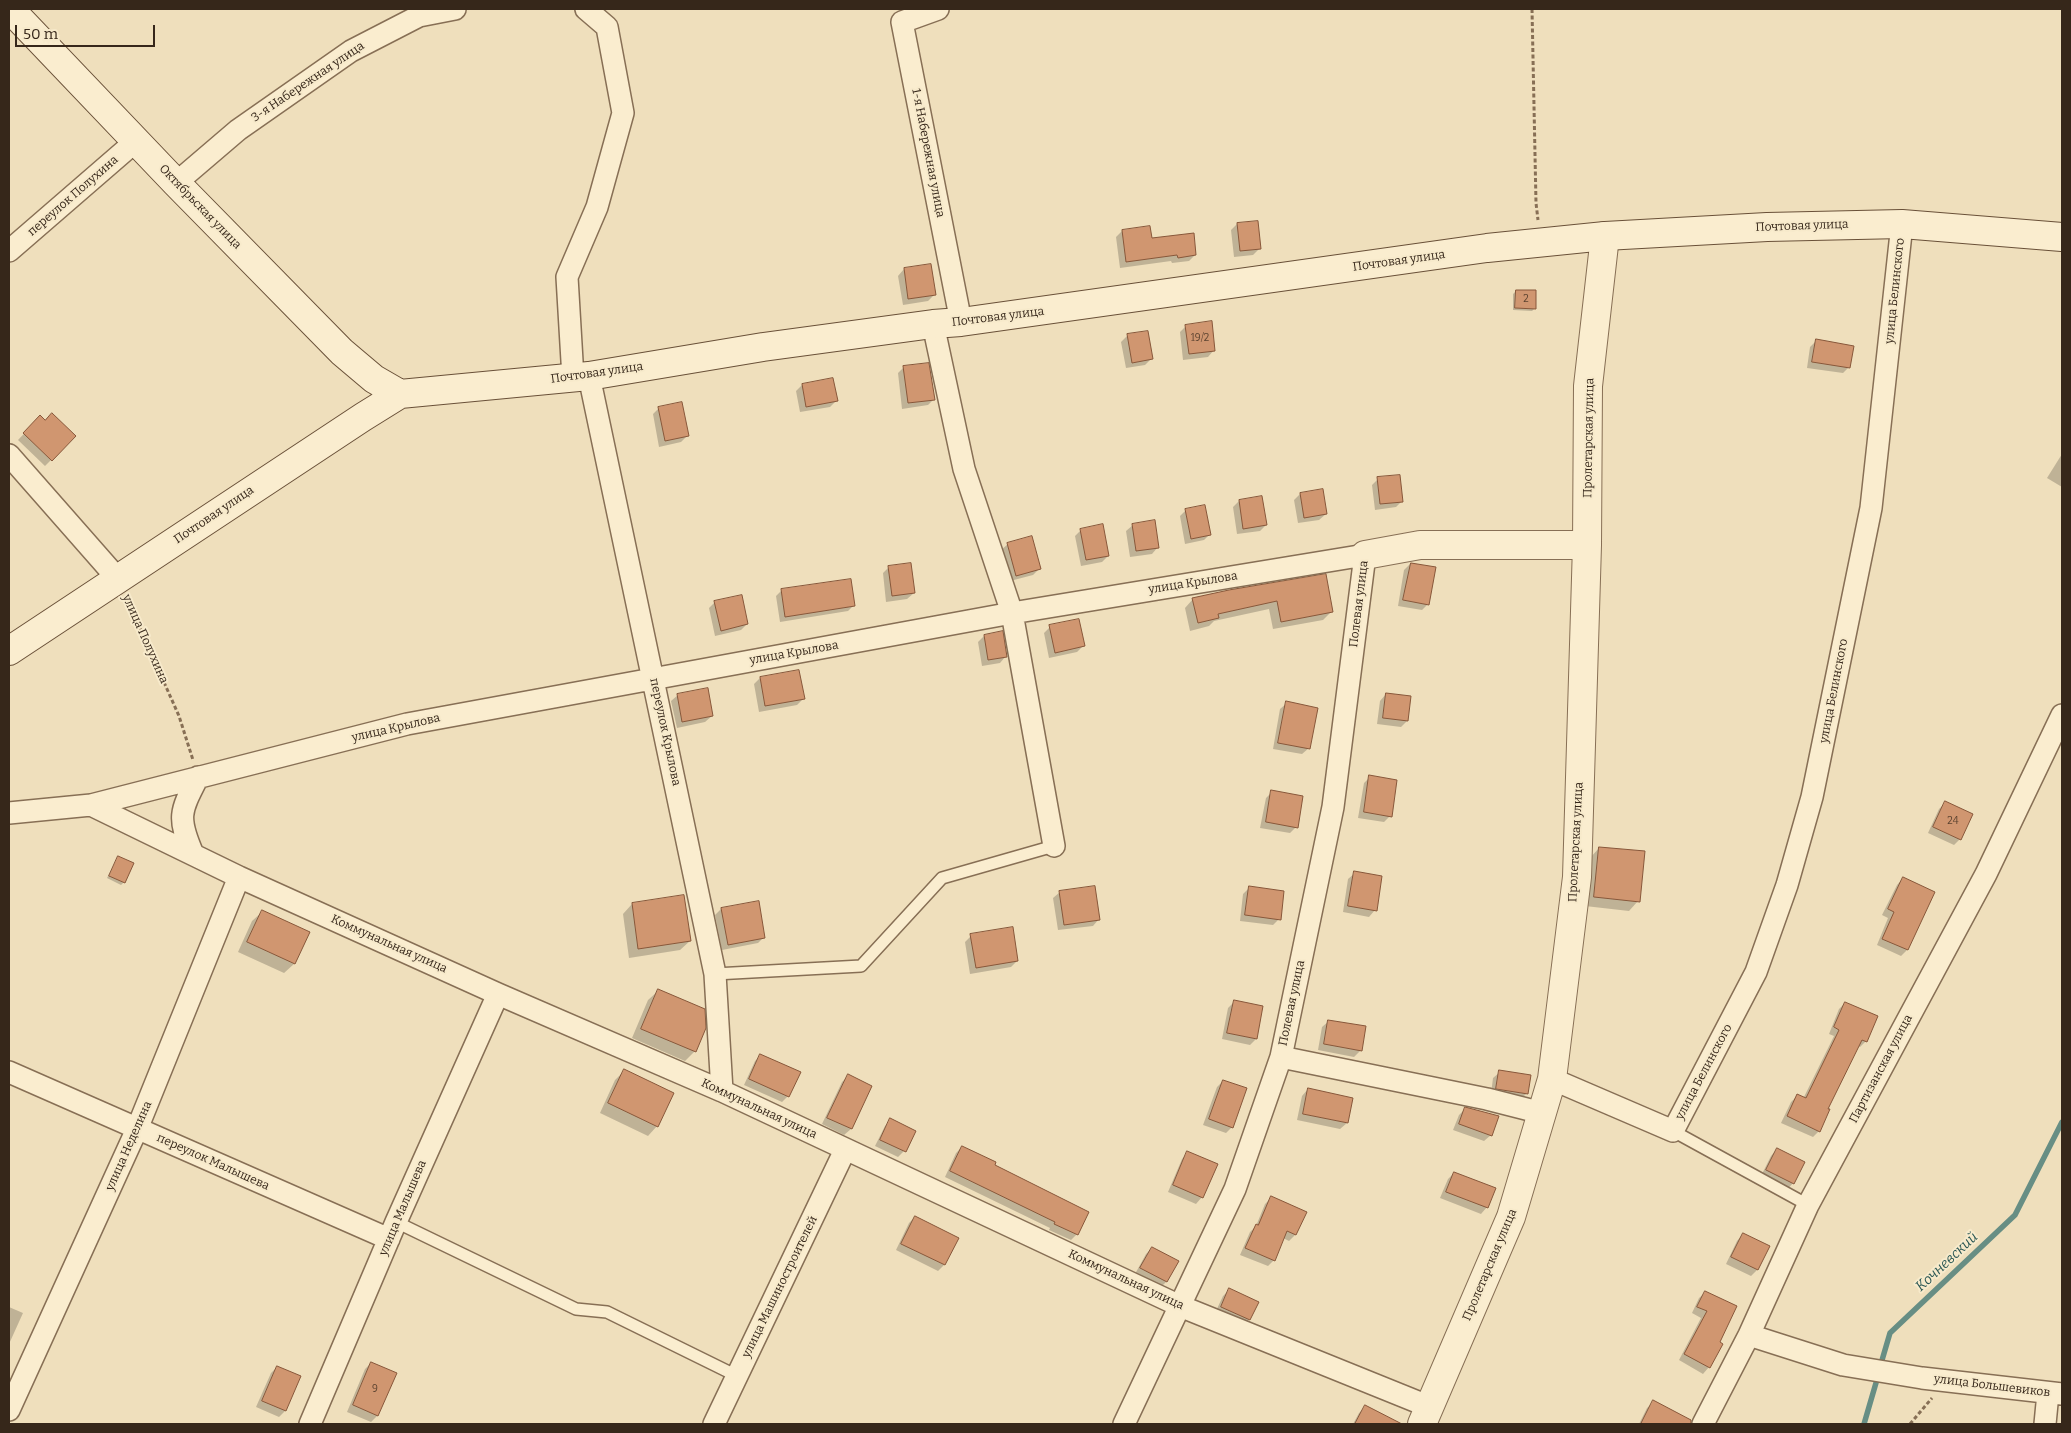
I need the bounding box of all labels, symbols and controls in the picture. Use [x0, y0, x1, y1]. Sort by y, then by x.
scale bar [18, 15, 158, 47]
text: 50 m [23, 25, 58, 43]
street label: 3-я Набережная улица [249, 39, 367, 125]
street label: 1-я Набережная улица [908, 87, 948, 219]
street label: переулок Полухина [25, 153, 121, 239]
street label: Октябрьская улица [156, 162, 244, 252]
street label: Почтовая улица [1755, 217, 1849, 235]
street label: улица Белинского [1882, 237, 1908, 345]
street label: Почтовая улица [1352, 247, 1446, 275]
house number: 2 [1523, 293, 1529, 305]
street label: Почтовая улица [951, 304, 1045, 330]
house number: 19/2 [1191, 332, 1209, 344]
street label: Почтовая улица [550, 359, 644, 387]
street label: Пролетарская улица [1581, 378, 1597, 498]
street label: Почтовая улица [171, 483, 257, 547]
street label: Полевая улица [1347, 560, 1371, 648]
street label: улица Крылова [1147, 569, 1239, 597]
street label: улица Полухина [119, 592, 171, 686]
street label: улица Белинского [1817, 637, 1851, 745]
street label: улица Крылова [748, 638, 840, 668]
street label: переулок Крылова [647, 677, 683, 787]
street label: улица Крылова [350, 711, 442, 745]
street label: Пролетарская улица [1566, 782, 1586, 902]
house number: 24 [1947, 815, 1959, 827]
street label: Коммунальная улица [329, 912, 449, 976]
street label: Полевая улица [1276, 959, 1308, 1047]
street label: Партизанская улица [1846, 1012, 1916, 1126]
street label: улица Белинского [1673, 1022, 1735, 1122]
street label: Коммунальная улица [699, 1076, 819, 1142]
street label: улица Неделина [103, 1099, 155, 1193]
street label: переулок Малышева [154, 1131, 272, 1193]
street label: улица Малышева [376, 1158, 430, 1258]
street label: Пролетарская улица [1460, 1207, 1520, 1323]
street label: улица Машиностроителей [739, 1214, 821, 1360]
water label: Кочневский [1912, 1229, 1982, 1295]
street label: Коммунальная улица [1066, 1247, 1186, 1313]
street label: улица Большевиков [1933, 1372, 2051, 1400]
house number: 9 [372, 1383, 378, 1395]

